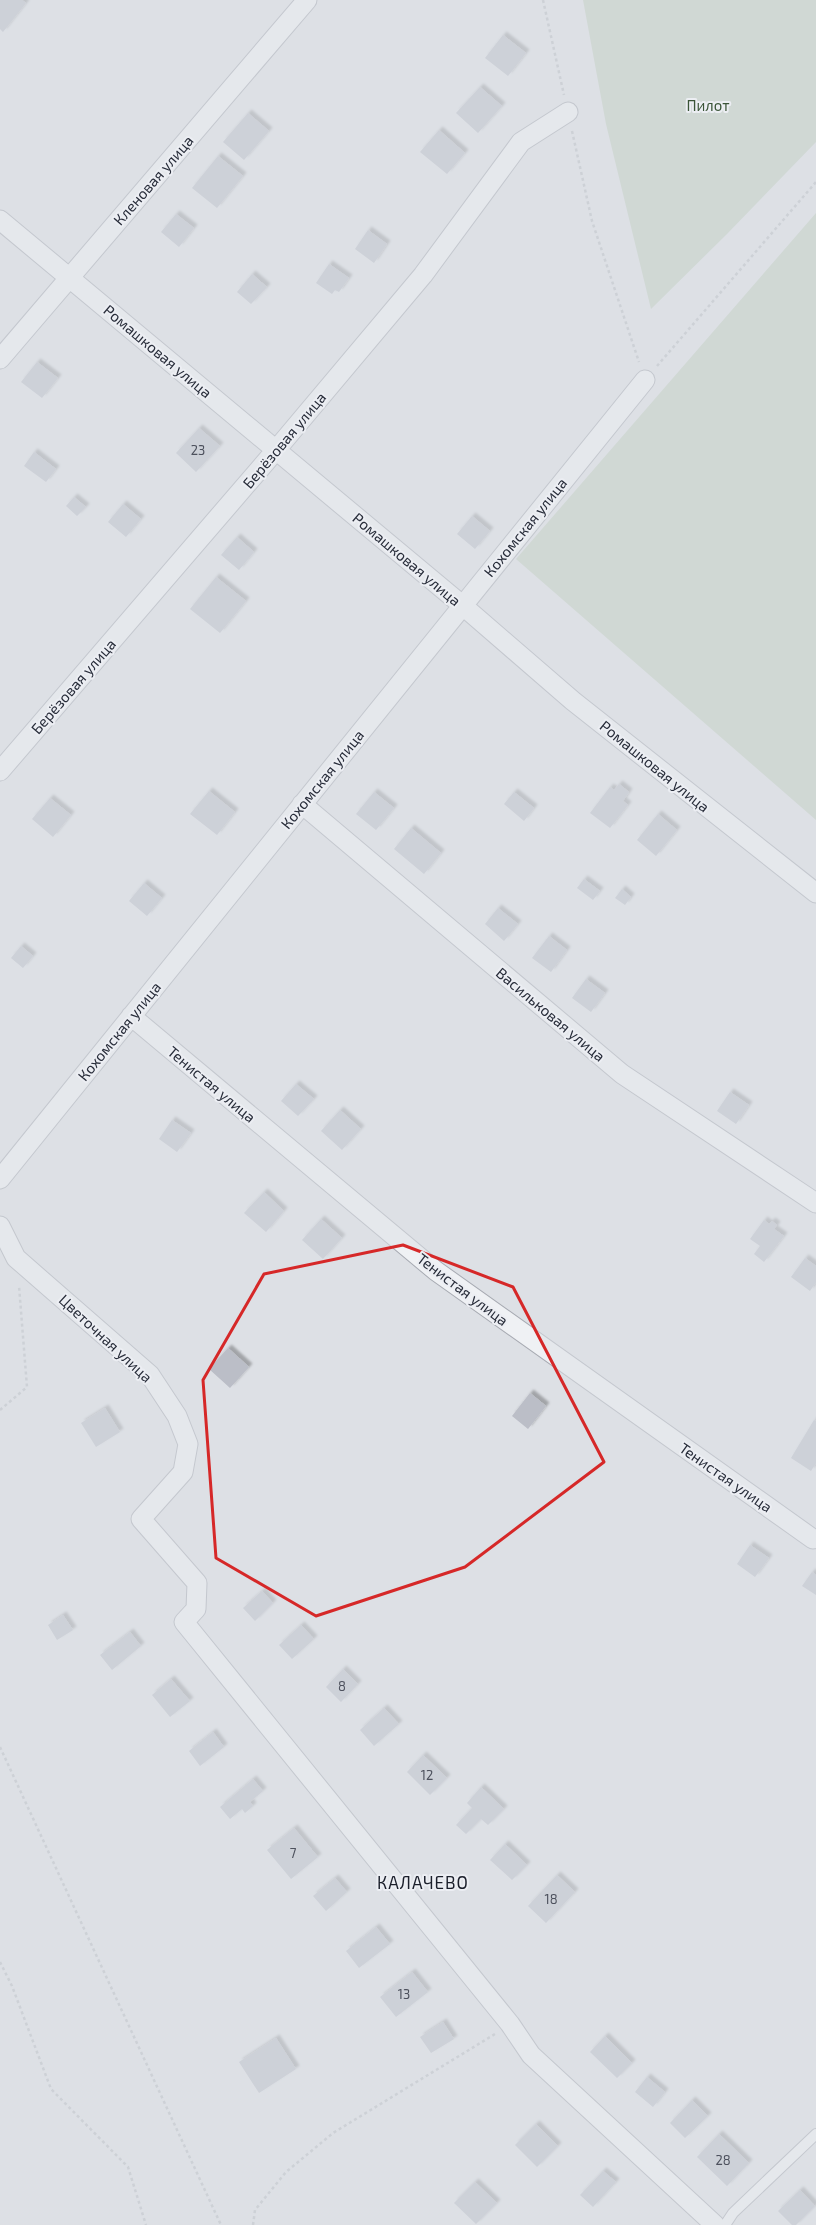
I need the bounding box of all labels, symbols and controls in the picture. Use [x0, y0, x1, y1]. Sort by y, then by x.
park label: Пилот [686, 96, 730, 114]
street label: Кленовая улица [109, 132, 198, 229]
street label: Ромашковая улица [100, 301, 216, 402]
street label: Берёзовая улица [239, 388, 330, 492]
house number: 23 [191, 442, 205, 458]
street label: Кохомская улица [480, 474, 571, 581]
street label: Ромашковая улица [349, 509, 465, 610]
street label: Берёзовая улица [27, 635, 120, 738]
street label: Ромашковая улица [596, 716, 713, 816]
street label: Кохомская улица [277, 726, 368, 833]
street label: Васильковая улица [492, 963, 609, 1066]
street label: Кохомская улица [74, 978, 165, 1085]
street label: Тенистая улица [164, 1042, 260, 1127]
street label: Тенистая улица [413, 1249, 512, 1330]
street label: Цветочная улица [55, 1290, 156, 1386]
street label: Тенистая улица [676, 1438, 776, 1516]
house number: 8 [338, 1678, 346, 1694]
house number: 12 [421, 1767, 433, 1783]
house number: 7 [290, 1845, 297, 1861]
district label: КАЛАЧЕВО [377, 1872, 469, 1892]
house number: 18 [544, 1891, 558, 1907]
house number: 13 [398, 1986, 410, 2002]
house number: 28 [715, 2152, 731, 2168]

